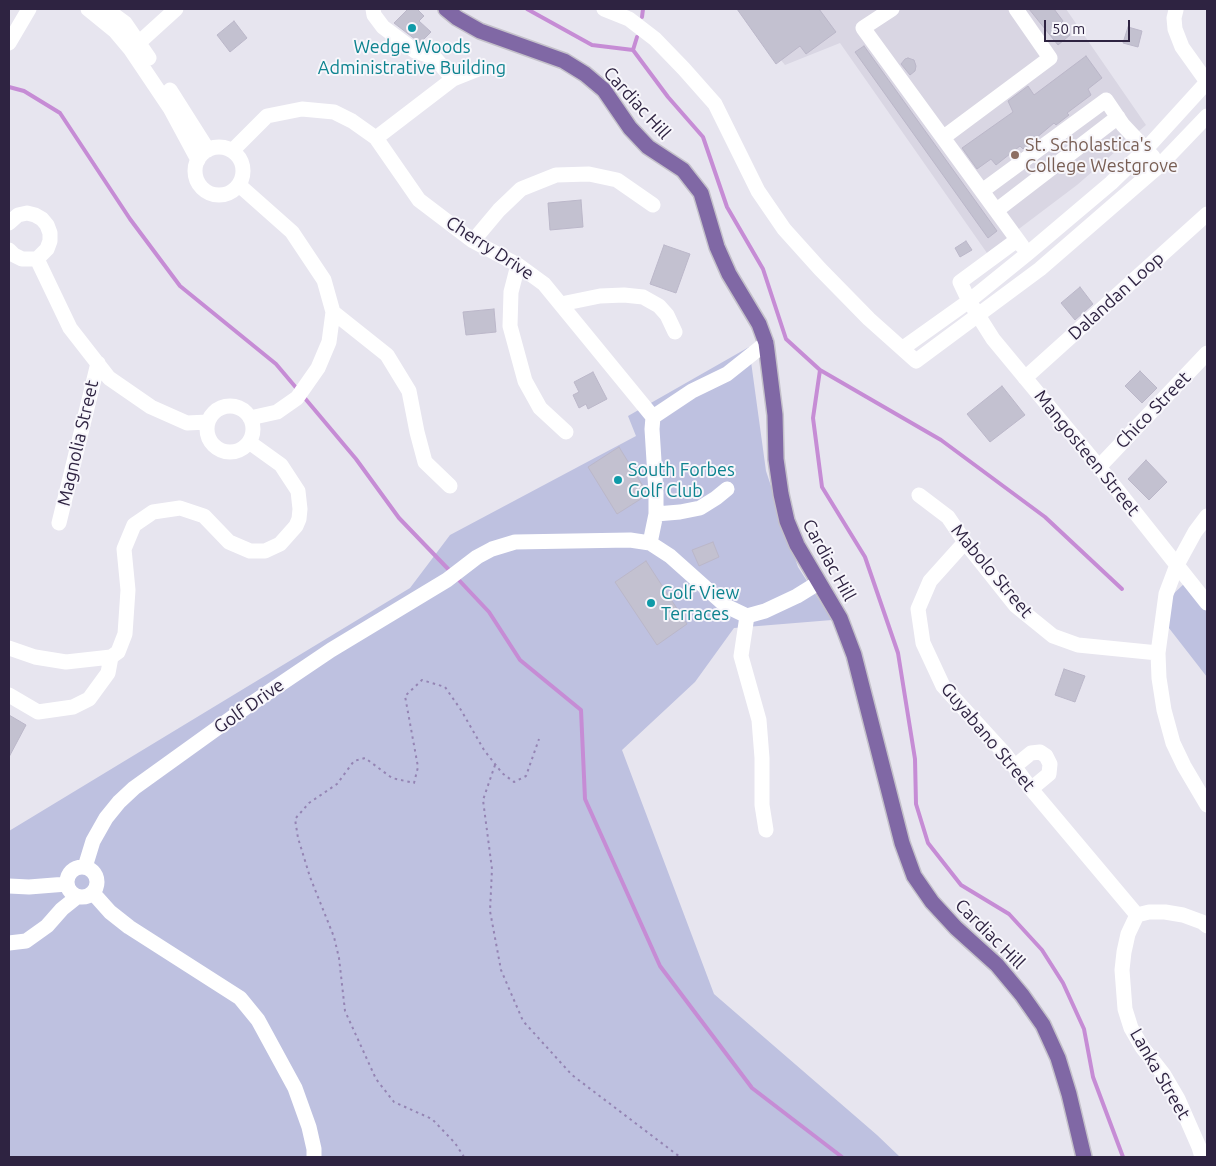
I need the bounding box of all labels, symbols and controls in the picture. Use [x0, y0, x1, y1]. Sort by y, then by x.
scale bar [1046, 10, 1132, 42]
text: 50 m [1052, 20, 1085, 37]
marker: Wedge Woods Administrative Building [406, 22, 418, 34]
place label: Wedge Woods Administrative Building [318, 36, 506, 78]
street label: Cardiac Hill [599, 62, 675, 144]
place label: St. Scholastica's College Westgrove [1025, 134, 1178, 176]
marker: St. Scholastica's College Westgrove [1009, 149, 1021, 161]
street label: Cherry Drive [442, 212, 538, 284]
street label: Dalandan Loop [1064, 247, 1168, 345]
street label: Chico Street [1111, 367, 1195, 453]
street label: Magnolia Street [53, 378, 103, 508]
street label: Mangosteen Street [1030, 386, 1144, 520]
place label: South Forbes Golf Club [628, 459, 735, 502]
marker: South Forbes Golf Club [612, 474, 624, 486]
street label: Cardiac Hill [798, 515, 860, 605]
street label: Mabolo Street [947, 520, 1037, 622]
place label: Golf View Terraces [661, 582, 739, 624]
marker: Golf View Terraces [645, 597, 657, 609]
street label: Golf Drive [210, 674, 288, 738]
street label: Guyabano Street [936, 678, 1040, 796]
street label: Cardiac Hill [951, 895, 1029, 973]
street label: Lanka Street [1125, 1025, 1195, 1123]

